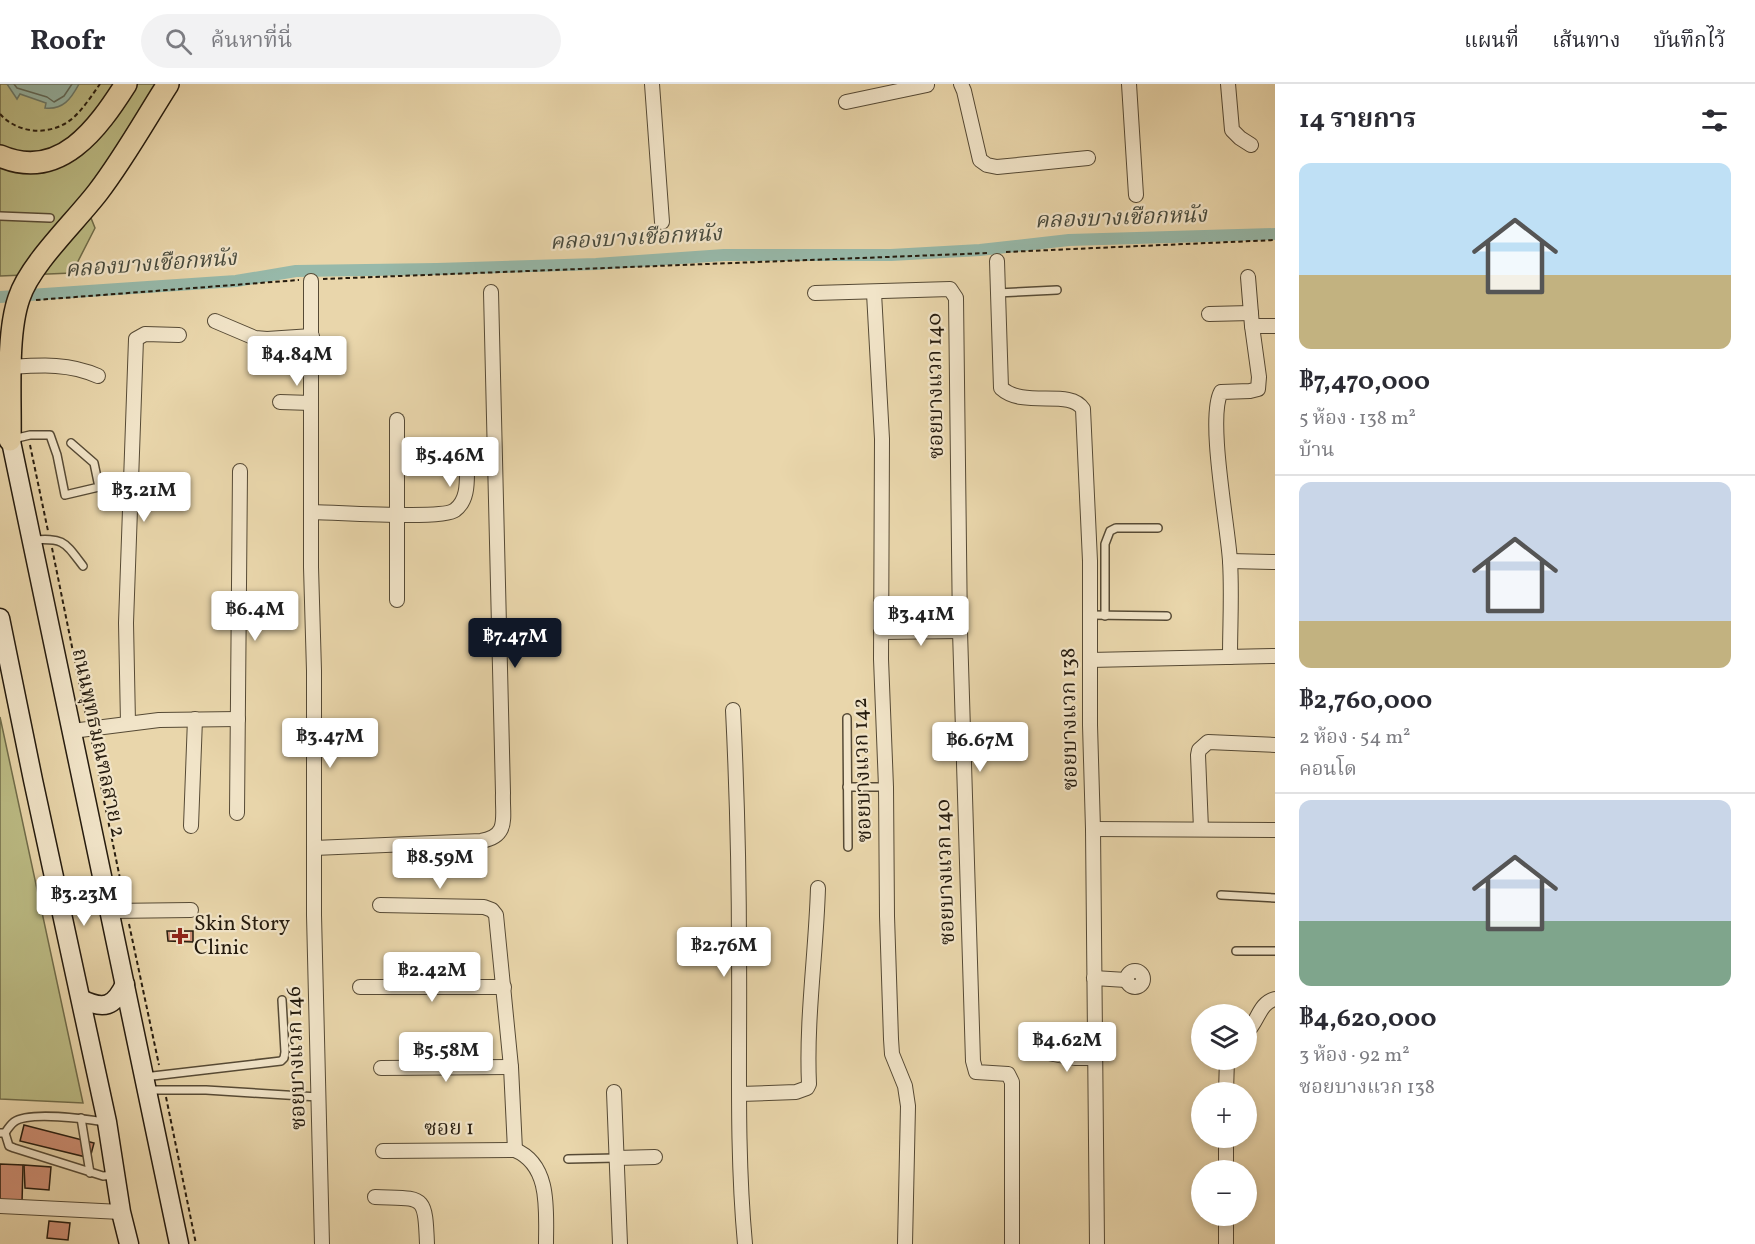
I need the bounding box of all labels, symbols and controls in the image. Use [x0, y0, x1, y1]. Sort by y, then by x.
search box [141, 14, 561, 68]
text: Roofr [30, 22, 105, 61]
icon: search [162, 25, 195, 58]
text: ค้นหาที่นี่ [210, 26, 292, 57]
text: แผนที่ [1464, 27, 1519, 56]
text: เส้นทาง [1552, 27, 1620, 56]
text: บันทึกไว้ [1653, 27, 1725, 56]
text: 14 รายการ [1299, 102, 1416, 138]
icon: filters [1698, 104, 1731, 137]
water label: คลองบางเชือกหนัง [1034, 200, 1209, 237]
icon: home [1461, 202, 1569, 310]
water label: คลองบางเชือกหนัง [549, 219, 724, 259]
water label: คลองบางเชือกหนัง [64, 243, 239, 286]
street label: ซอยบางแวก 140 [920, 313, 952, 459]
pin: ฿4.84M [248, 336, 346, 387]
text: ฿4.84M [262, 341, 332, 369]
text: ฿7,470,000 [1299, 364, 1430, 400]
text: 5 ห้อง · 138 m² [1299, 405, 1416, 433]
pin: ฿5.46M [401, 437, 499, 488]
text: บ้าน [1299, 437, 1335, 465]
text: ฿5.46M [416, 442, 484, 470]
pin: ฿3.21M [95, 472, 193, 523]
text: ฿3.21M [112, 477, 176, 505]
icon: home [1461, 521, 1569, 629]
pin: ฿6.4M [213, 591, 297, 642]
text: ฿6.4M [225, 596, 285, 624]
pin: ฿3.41M [872, 596, 970, 647]
text: ฿3.41M [888, 601, 954, 629]
pin: ฿7.47M [466, 618, 564, 669]
text: ฿7.47M [482, 623, 548, 651]
street label: ถนนพุทธมณฑลสาย 2 [64, 646, 132, 840]
street label: ซอยบางแวก 138 [1054, 647, 1086, 791]
text: ฿2,760,000 [1299, 683, 1432, 719]
street label: ซอยบางแวก 142 [846, 697, 880, 843]
pin: ฿3.47M [281, 718, 379, 769]
pin: ฿6.67M [931, 722, 1029, 773]
text: ฿3.47M [296, 723, 364, 751]
text: 2 ห้อง · 54 m² [1299, 724, 1411, 752]
text: ฿6.67M [946, 727, 1014, 755]
text: คอนโด [1299, 756, 1357, 784]
street label: ซอยบางแวก 140 [929, 799, 963, 945]
pin: ฿8.59M [391, 839, 489, 890]
icon: home [1461, 839, 1569, 947]
text: ฿8.59M [406, 844, 474, 872]
pin: ฿3.23M [35, 876, 133, 927]
text: ฿3.23M [51, 881, 117, 909]
place label: Skin Story Clinic [194, 910, 291, 963]
marker: Skin Story Clinic [171, 927, 189, 945]
pin: ฿2.76M [675, 927, 773, 978]
text: ฿2.76M [691, 932, 757, 960]
pin: ฿2.42M [383, 952, 481, 1003]
text: ฿2.42M [397, 957, 467, 985]
street label: ซอยบางแวก 146 [280, 985, 314, 1131]
text: ฿4,620,000 [1299, 1001, 1437, 1037]
map controls [1191, 1004, 1257, 1226]
button: layers [1191, 1004, 1257, 1070]
pin: ฿4.62M [1018, 1022, 1116, 1073]
text: ฿4.62M [1032, 1027, 1102, 1055]
pin: ฿5.58M [397, 1032, 495, 1083]
text: ฿5.58M [413, 1037, 479, 1065]
text: 3 ห้อง · 92 m² [1299, 1042, 1410, 1070]
text: ซอยบางแวก 138 [1299, 1074, 1435, 1102]
button: + [1191, 1082, 1257, 1148]
street label: ซอย 1 [424, 1114, 474, 1144]
button: − [1191, 1160, 1257, 1226]

